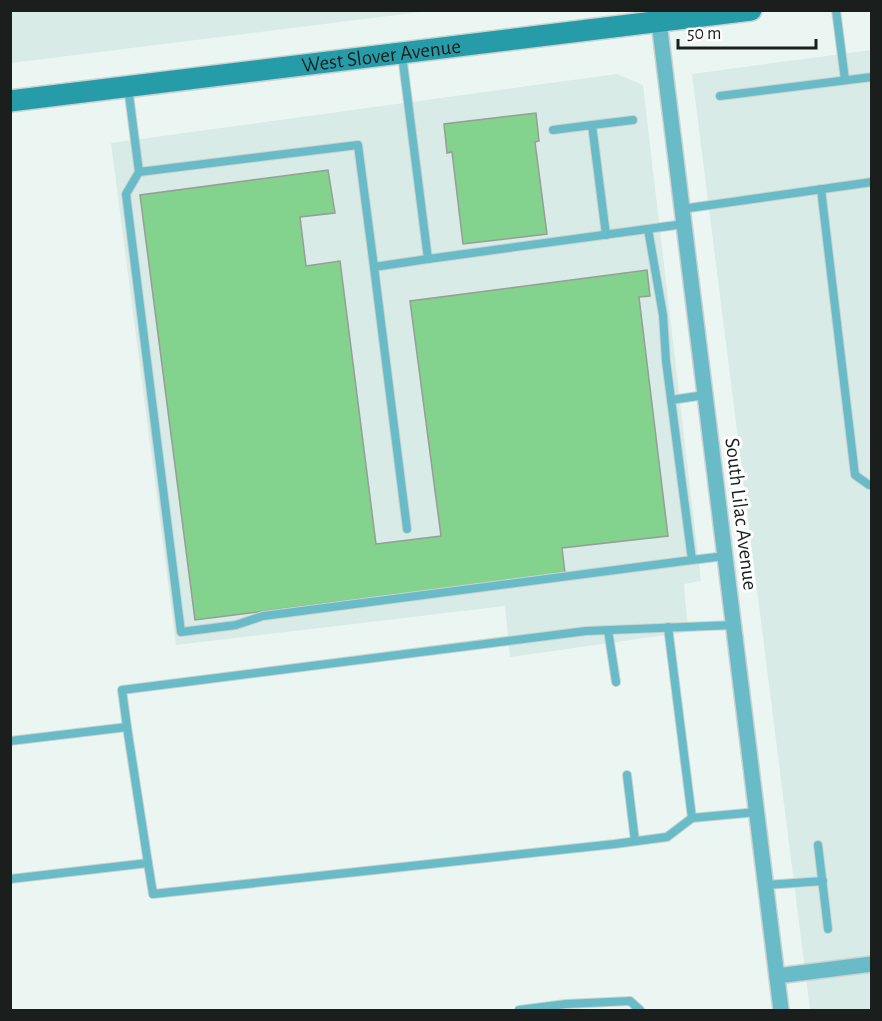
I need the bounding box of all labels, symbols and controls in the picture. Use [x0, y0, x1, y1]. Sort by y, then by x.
scale bar [678, 12, 816, 50]
text: 50 m [687, 25, 721, 43]
street label: West Slover Avenue [300, 35, 462, 76]
street label: South Lilac Avenue [721, 437, 761, 591]

